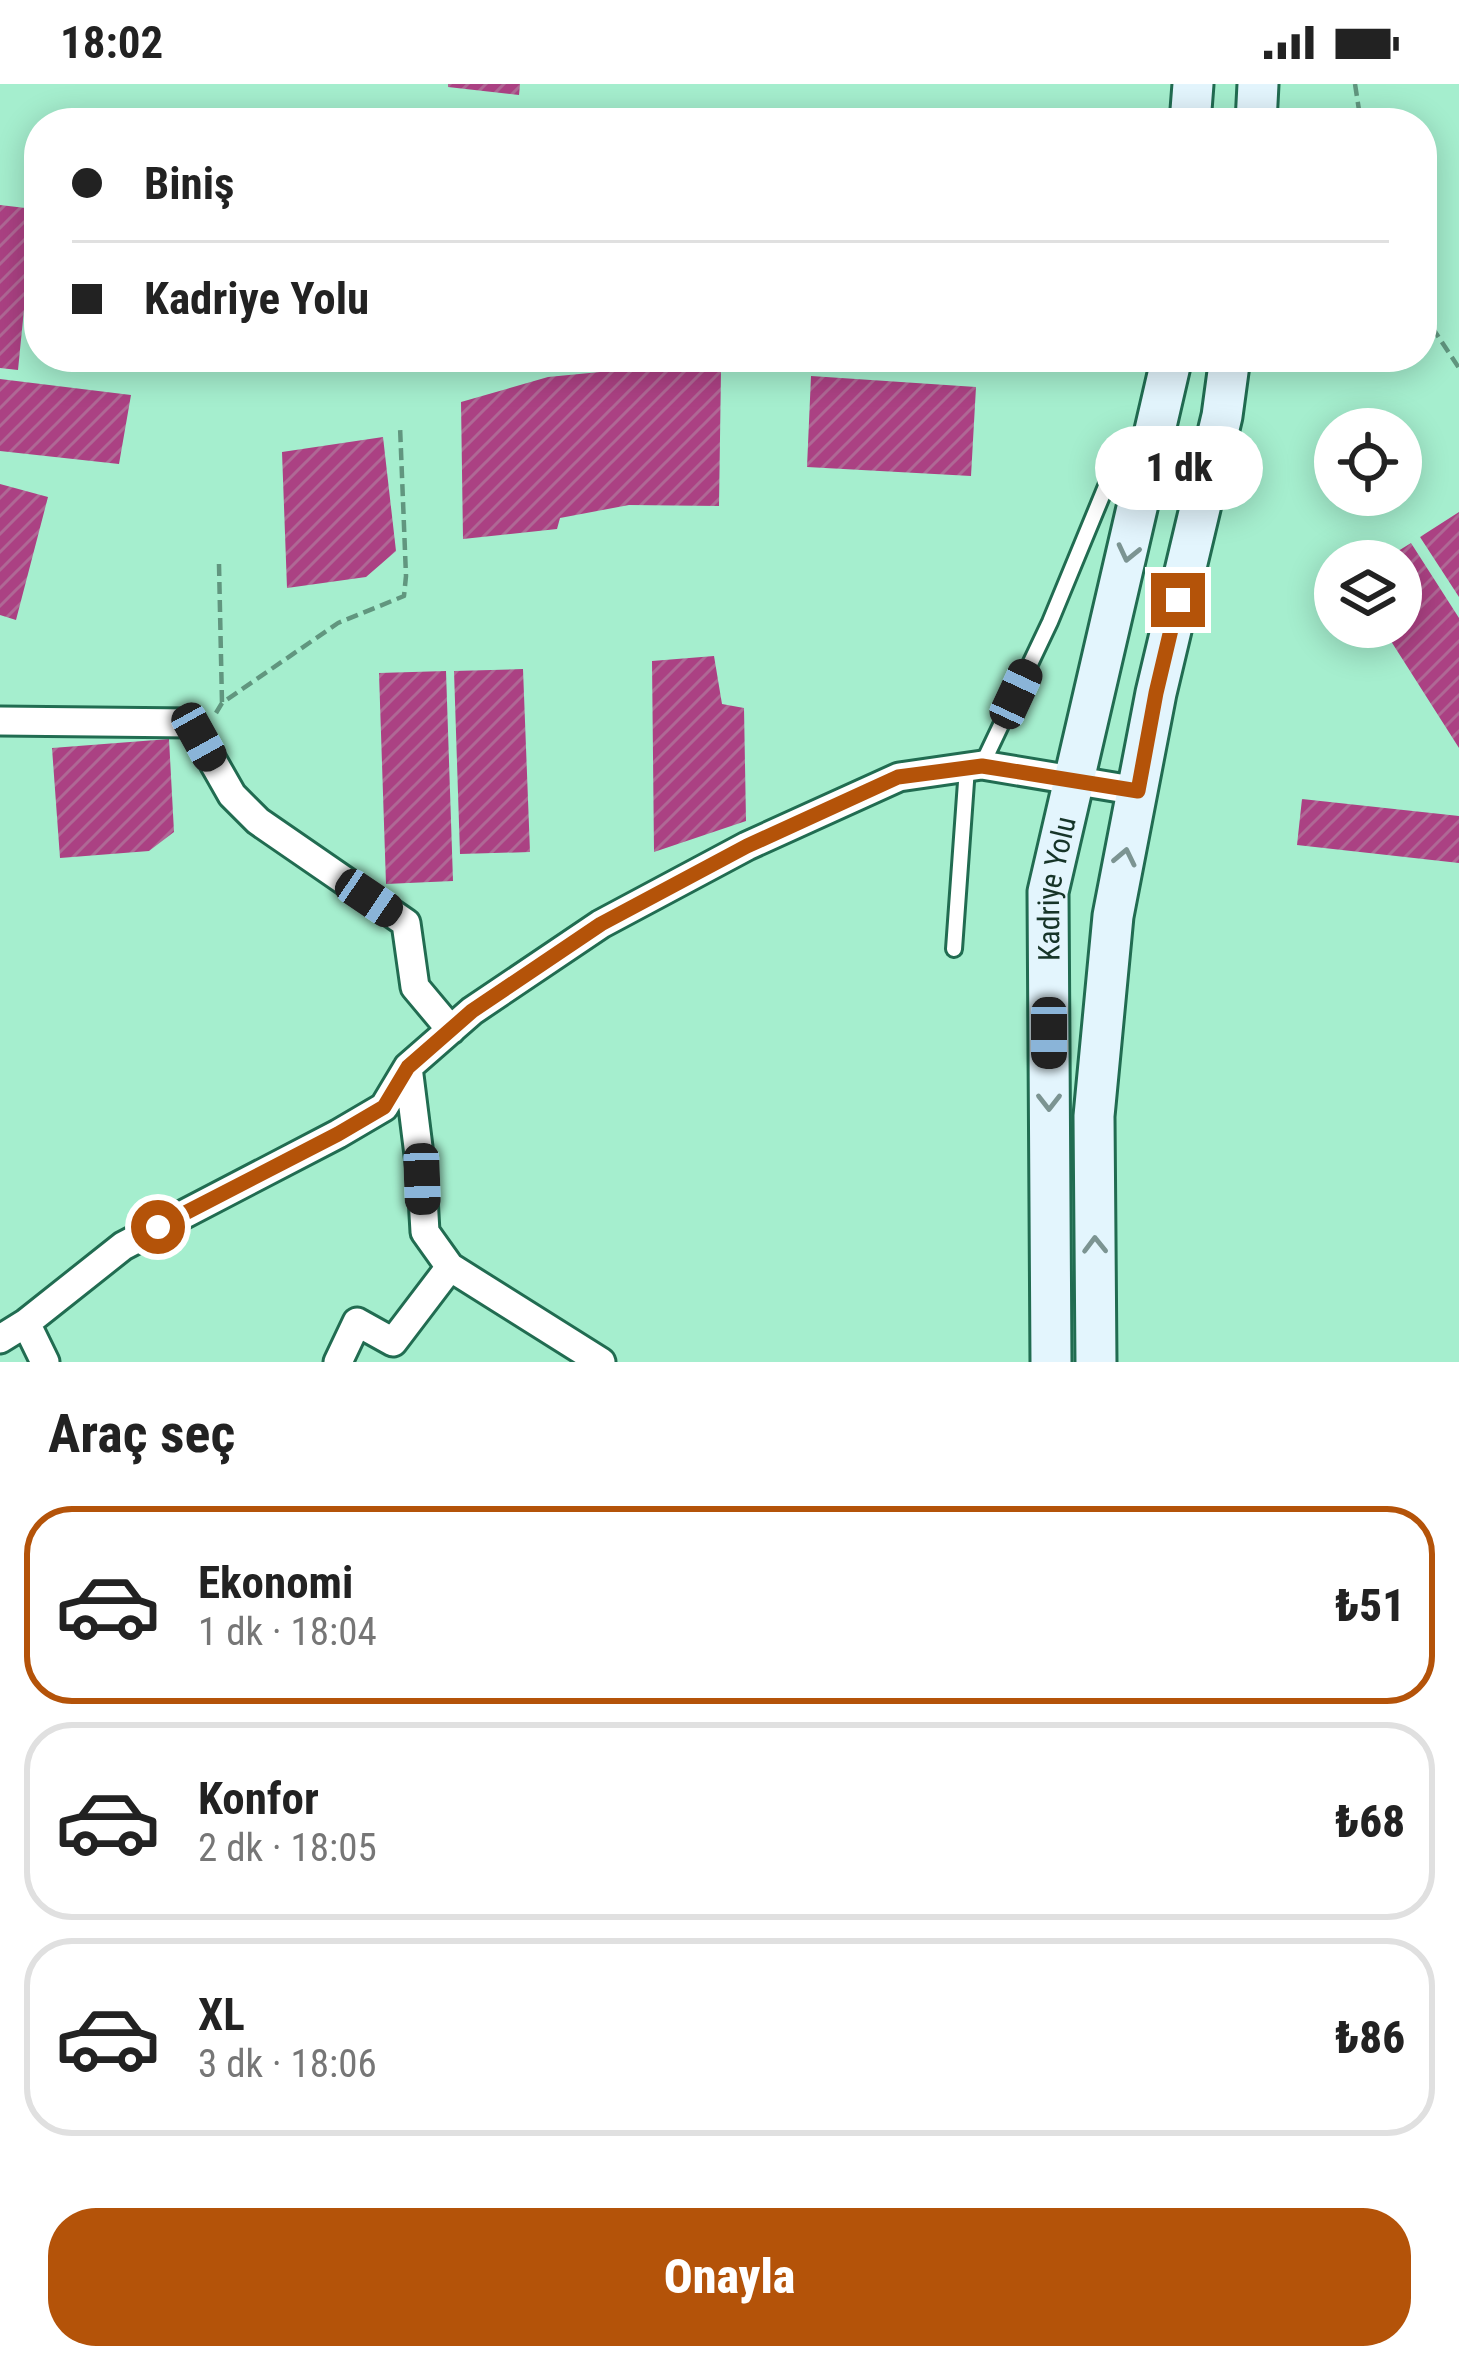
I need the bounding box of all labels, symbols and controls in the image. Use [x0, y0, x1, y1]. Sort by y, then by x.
text: 18:02 [60, 16, 163, 69]
text: Biniş [144, 157, 235, 210]
text: Kadriye Yolu [144, 272, 369, 325]
map controls [1314, 408, 1422, 648]
button: locate [1314, 408, 1422, 516]
callout: 1 dk [1094, 426, 1262, 510]
text: 1 dk [1145, 445, 1213, 491]
button: layers [1314, 540, 1422, 648]
one-way arrow [1116, 542, 1141, 562]
route end [1151, 573, 1205, 627]
car [984, 654, 1048, 734]
car [166, 697, 232, 777]
street label: Kadriye Yolu [1030, 813, 1082, 961]
one-way arrow [1111, 848, 1137, 868]
car [329, 863, 409, 933]
car [1031, 997, 1067, 1069]
one-way arrow [1036, 1094, 1062, 1112]
car [403, 1142, 441, 1216]
route start [131, 1200, 185, 1254]
one-way arrow [1082, 1235, 1108, 1253]
text: Araç seç [48, 1402, 235, 1465]
icon: car [54, 1551, 162, 1659]
text: Ekonomi [198, 1556, 353, 1609]
text: ₺51 [1335, 1579, 1405, 1632]
text: 1 dk · 18:04 [198, 1609, 377, 1655]
icon: car [54, 1767, 162, 1875]
text: Konfor [198, 1772, 319, 1825]
text: ₺68 [1335, 1795, 1405, 1848]
text: 2 dk · 18:05 [198, 1825, 377, 1871]
icon: car [54, 1983, 162, 2091]
text: XL [198, 1988, 245, 2041]
text: ₺86 [1335, 2011, 1405, 2064]
text: 3 dk · 18:06 [198, 2041, 377, 2087]
button: Onayla [48, 2208, 1411, 2346]

